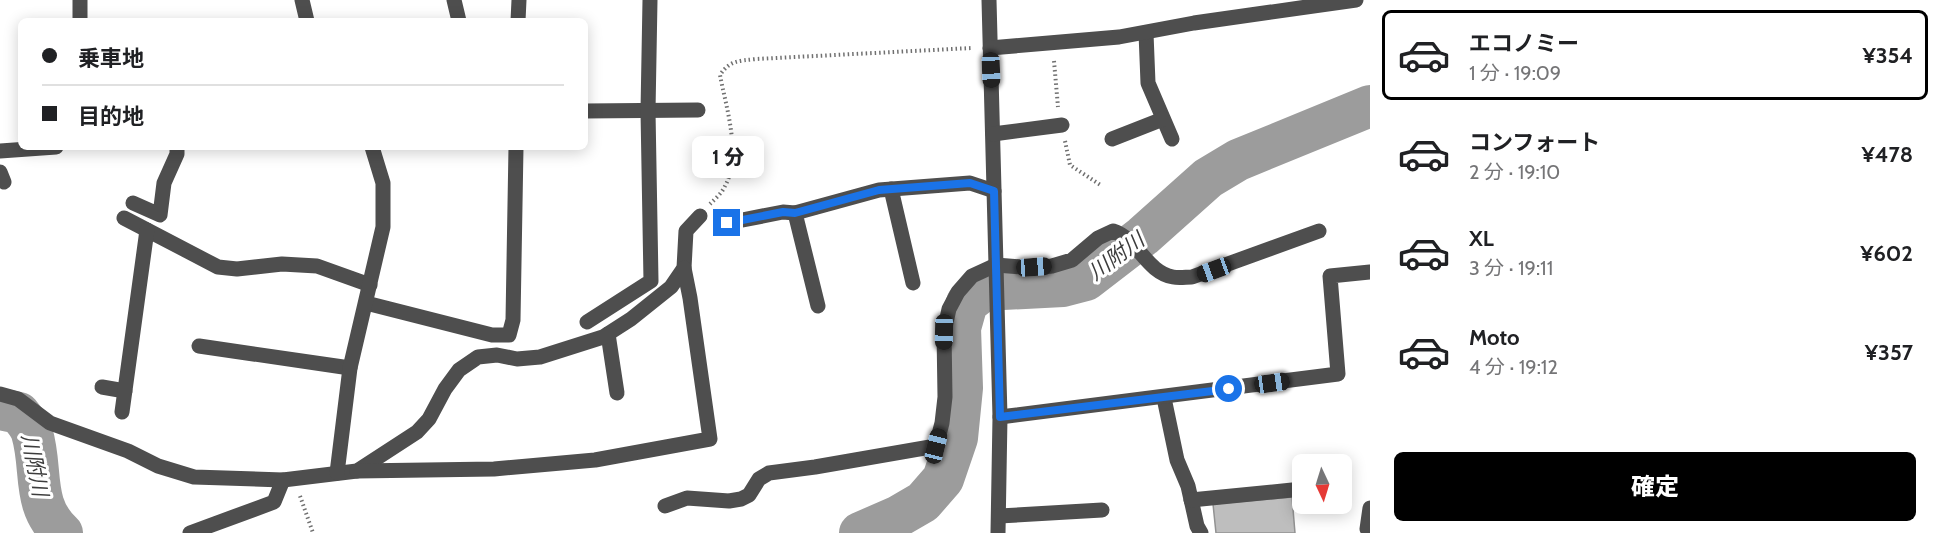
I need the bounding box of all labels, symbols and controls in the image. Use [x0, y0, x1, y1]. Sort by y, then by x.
icon: car [1397, 28, 1451, 82]
text: エコノミー [1469, 30, 1579, 57]
text: ¥354 [1862, 42, 1913, 69]
text: 乗車地 [78, 45, 144, 72]
car [981, 52, 1001, 88]
text: 1 分 · 19:09 [1469, 61, 1561, 85]
text: 目的地 [78, 103, 144, 130]
icon: car [1397, 127, 1451, 181]
text: コンフォート [1469, 129, 1600, 156]
callout: 1 分 [691, 136, 763, 178]
text: ¥478 [1862, 141, 1913, 168]
text: 1 分 [712, 145, 744, 169]
text: 2 分 · 19:10 [1469, 160, 1560, 184]
route end [713, 209, 740, 236]
text: XL [1469, 225, 1494, 252]
water label: 川附川 [1083, 226, 1150, 285]
icon: car [1397, 226, 1451, 280]
text: ¥602 [1860, 240, 1913, 267]
car [1194, 255, 1234, 285]
text: 3 分 · 19:11 [1469, 256, 1553, 280]
car [1015, 257, 1053, 277]
car [935, 314, 953, 350]
text: Moto [1469, 324, 1520, 351]
icon: car [1397, 325, 1451, 379]
text: ¥357 [1865, 339, 1913, 366]
text: 4 分 · 19:12 [1469, 355, 1558, 379]
car [1253, 372, 1291, 394]
route start [1215, 375, 1242, 402]
car [923, 426, 949, 466]
water label: 川附川 [17, 432, 54, 500]
button: 確定 [1394, 452, 1916, 521]
north arrow [1292, 454, 1352, 514]
map controls [1292, 454, 1352, 514]

